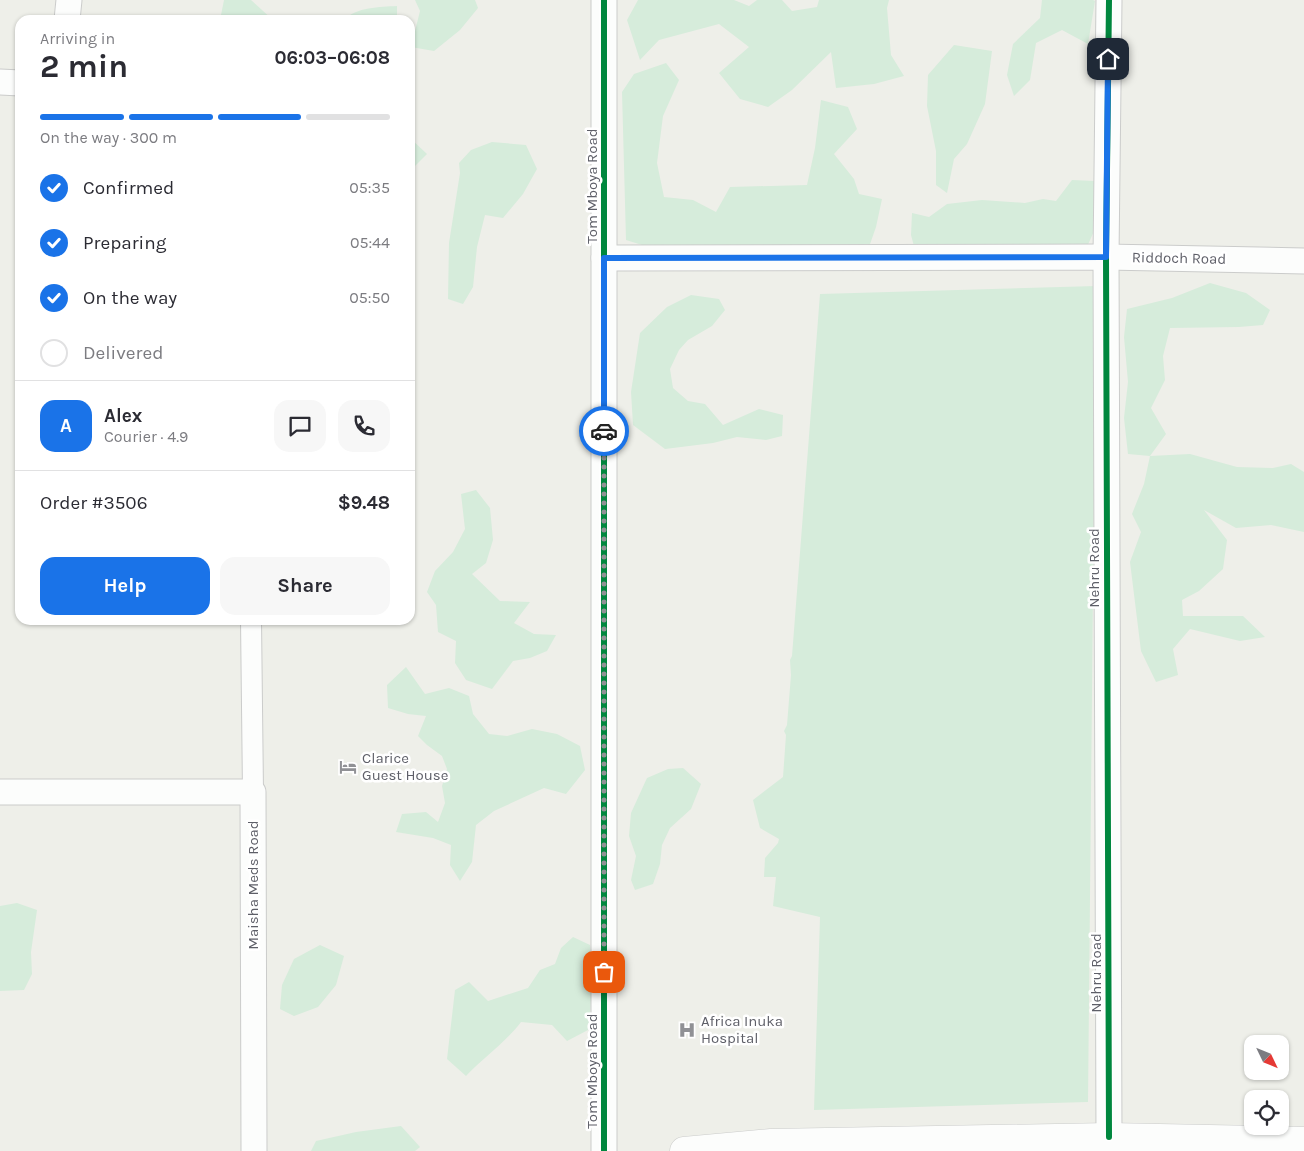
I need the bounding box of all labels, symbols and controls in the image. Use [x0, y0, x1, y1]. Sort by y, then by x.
text: Arriving in [40, 29, 115, 48]
pin [1087, 38, 1129, 80]
icon: home [1094, 45, 1122, 73]
text: 06:03–06:08 [275, 47, 390, 69]
text: 2 min [40, 48, 128, 85]
text: On the way · 300 m [40, 128, 177, 147]
street label: Tom Mboya Road [583, 128, 601, 244]
icon: check [40, 174, 68, 202]
text: Confirmed [83, 177, 174, 199]
text: 05:35 [349, 178, 390, 197]
icon: check [40, 229, 68, 257]
text: Preparing [83, 232, 166, 254]
text: 05:44 [350, 233, 390, 252]
street label: Riddoch Road [1132, 248, 1226, 268]
icon: check [40, 284, 68, 312]
text: On the way [83, 287, 177, 309]
text: 05:50 [349, 288, 390, 307]
text: Delivered [83, 342, 163, 364]
button: chat [274, 400, 326, 452]
button: phone [338, 400, 390, 452]
text: Alex [104, 405, 142, 427]
courier [579, 406, 629, 456]
text: A [60, 415, 72, 437]
icon: car [590, 417, 618, 445]
text: Courier · 4.9 [104, 427, 188, 446]
text: Order #3506 [40, 492, 148, 514]
text: $9.48 [338, 492, 390, 514]
street label: Nehru Road [1085, 528, 1103, 608]
button: Help [40, 557, 210, 615]
button: Share [220, 557, 390, 615]
place label: Clarice Guest House [362, 749, 448, 784]
hotel icon: Clarice Guest House [338, 757, 358, 777]
street label: Maisha Meds Road [244, 820, 262, 950]
street label: Nehru Road [1087, 933, 1105, 1013]
pin [583, 951, 625, 993]
icon: bag [590, 958, 618, 986]
place label: Africa Inuka Hospital [701, 1012, 783, 1047]
street label: Tom Mboya Road [583, 1013, 601, 1129]
hospital icon: Africa Inuka Hospital [677, 1020, 697, 1040]
north arrow [1244, 1035, 1289, 1080]
map controls [1244, 1035, 1289, 1135]
button: locate [1244, 1090, 1289, 1135]

